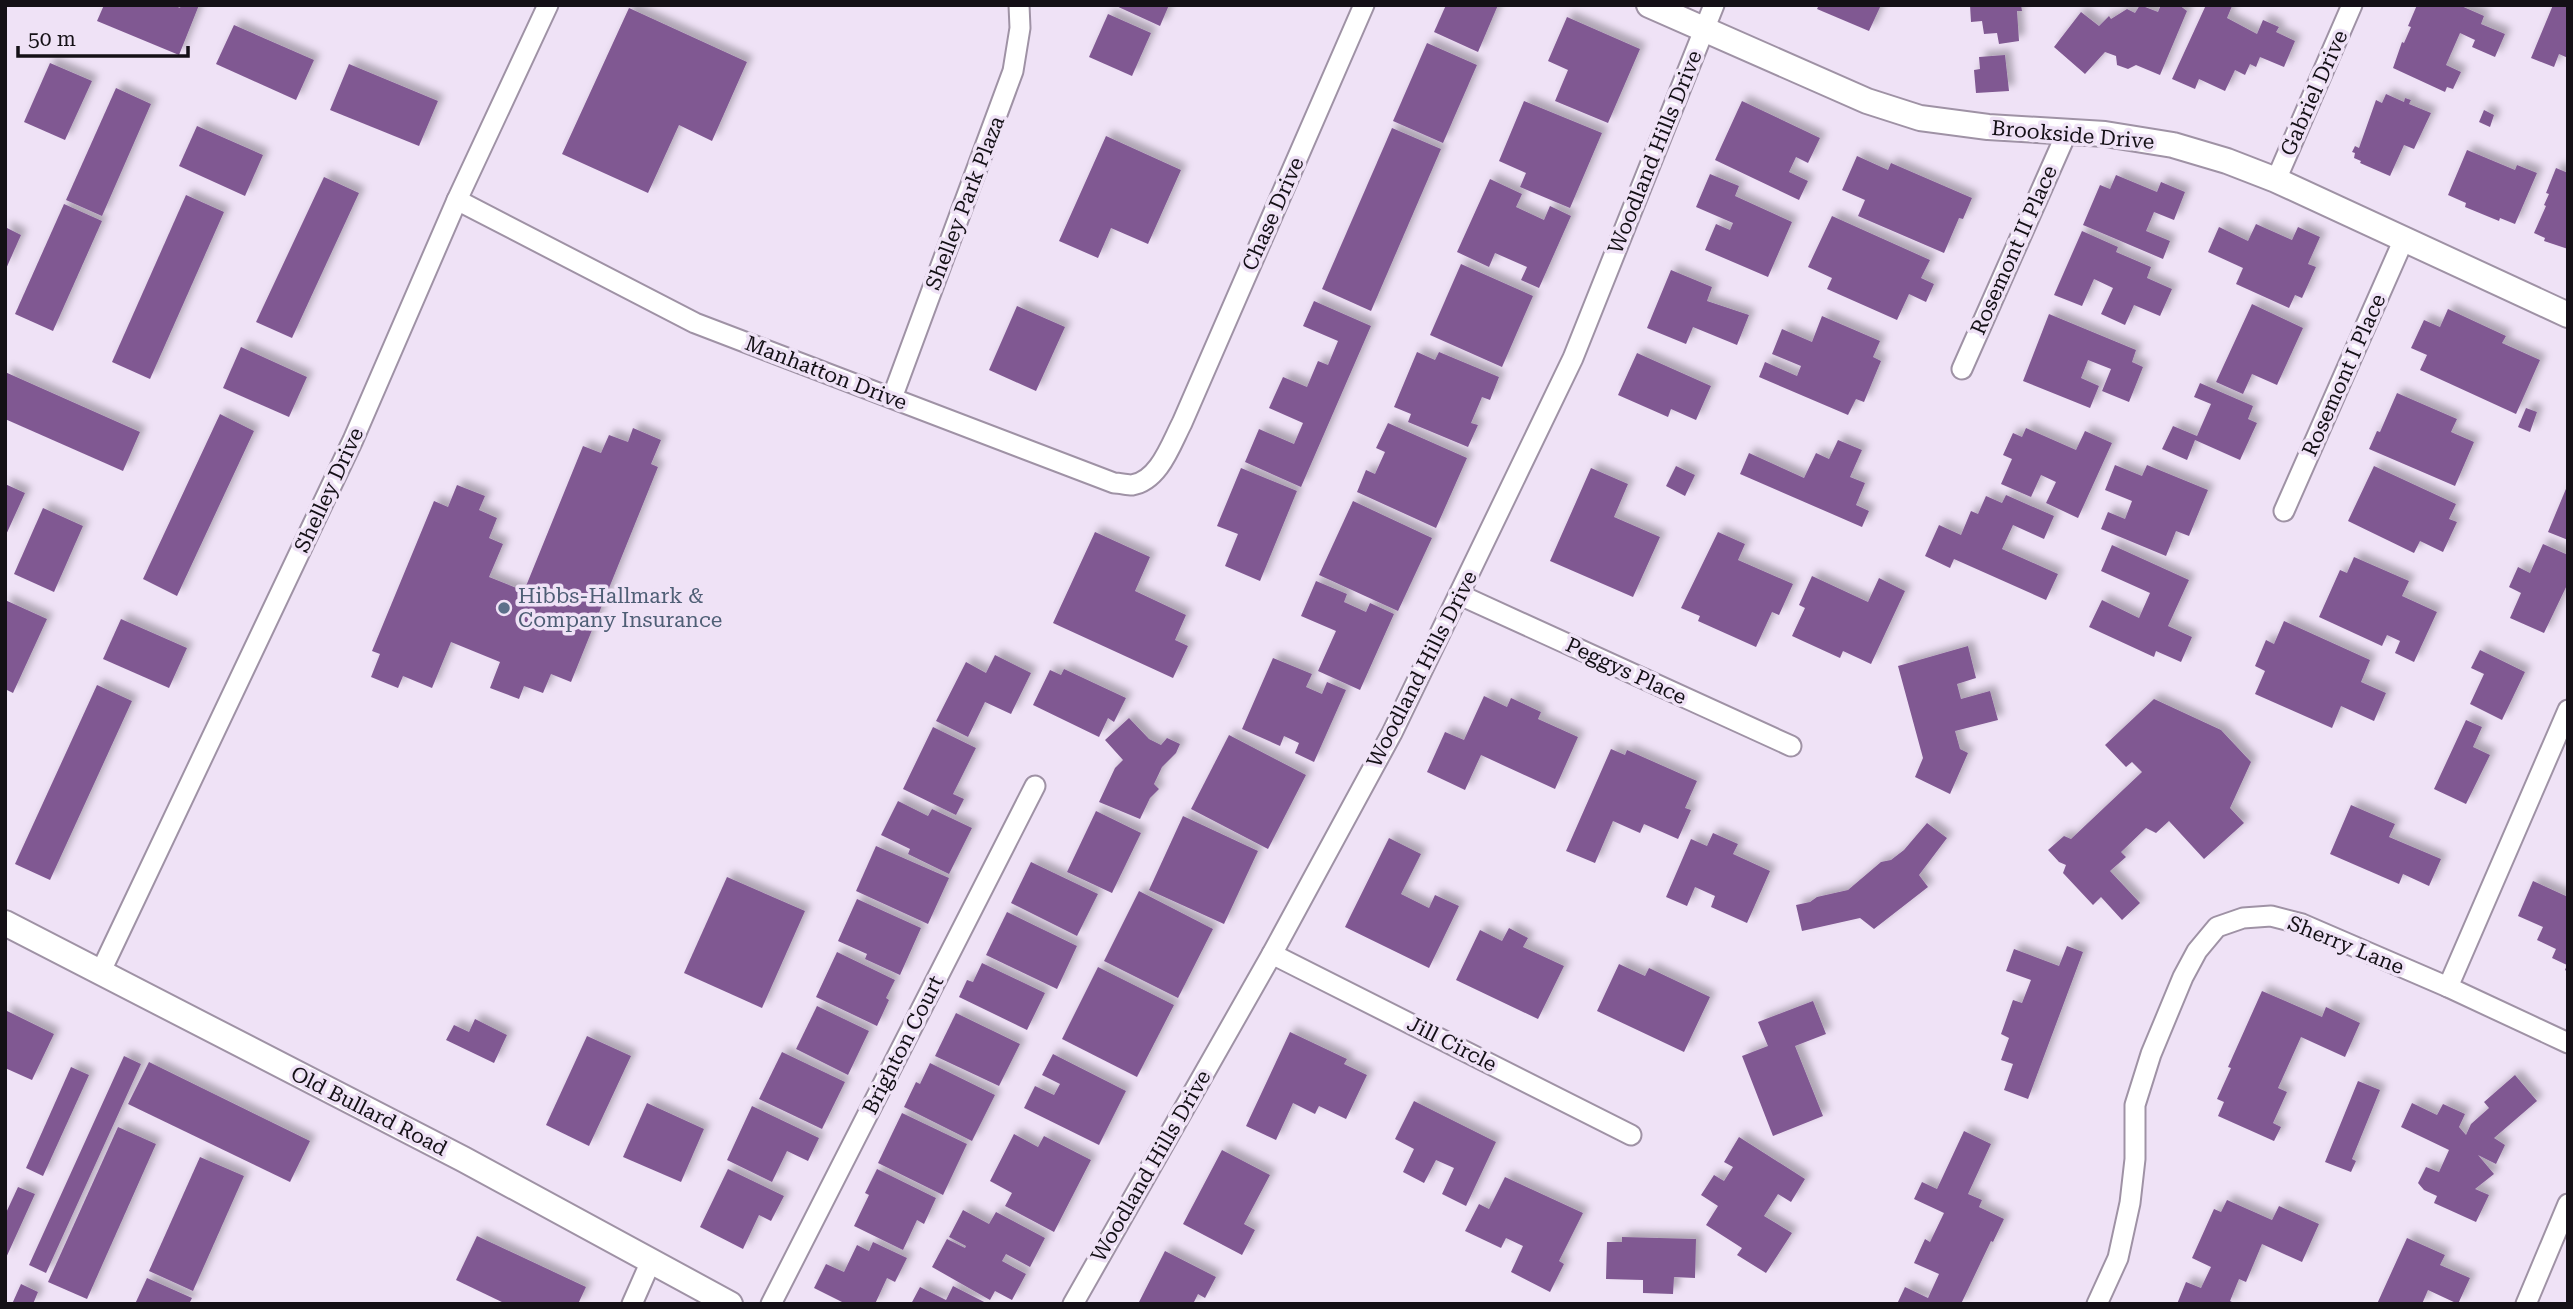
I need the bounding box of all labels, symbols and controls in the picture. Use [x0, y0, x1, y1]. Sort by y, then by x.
scale bar [18, 14, 187, 58]
text: 50 m [28, 27, 76, 51]
street label: Gabriel Drive [2276, 27, 2352, 159]
street label: Woodland Hills Drive [1603, 47, 1707, 257]
street label: Shelley Park Plaza [921, 112, 1009, 293]
street label: Brookside Drive [1991, 116, 2155, 154]
street label: Chase Drive [1237, 154, 1309, 274]
street label: Rosemont II Place [1966, 162, 2062, 338]
street label: Rosemont I Place [2297, 290, 2391, 460]
street label: Manhatton Drive [742, 331, 910, 415]
street label: Shelley Drive [290, 424, 368, 556]
street label: Woodland Hills Drive [1362, 567, 1482, 771]
place label: Hibbs-Hallmark & Company Insurance [518, 584, 722, 632]
marker: Hibbs-Hallmark & Company Insurance [496, 600, 512, 616]
street label: Peggys Place [1562, 633, 1690, 709]
street label: Sherry Lane [2284, 911, 2408, 979]
street label: Brighton Court [858, 972, 948, 1118]
street label: Jill Circle [1403, 1011, 1501, 1077]
street label: Old Bullard Road [287, 1061, 452, 1161]
street label: Woodland Hills Drive [1086, 1066, 1216, 1266]

